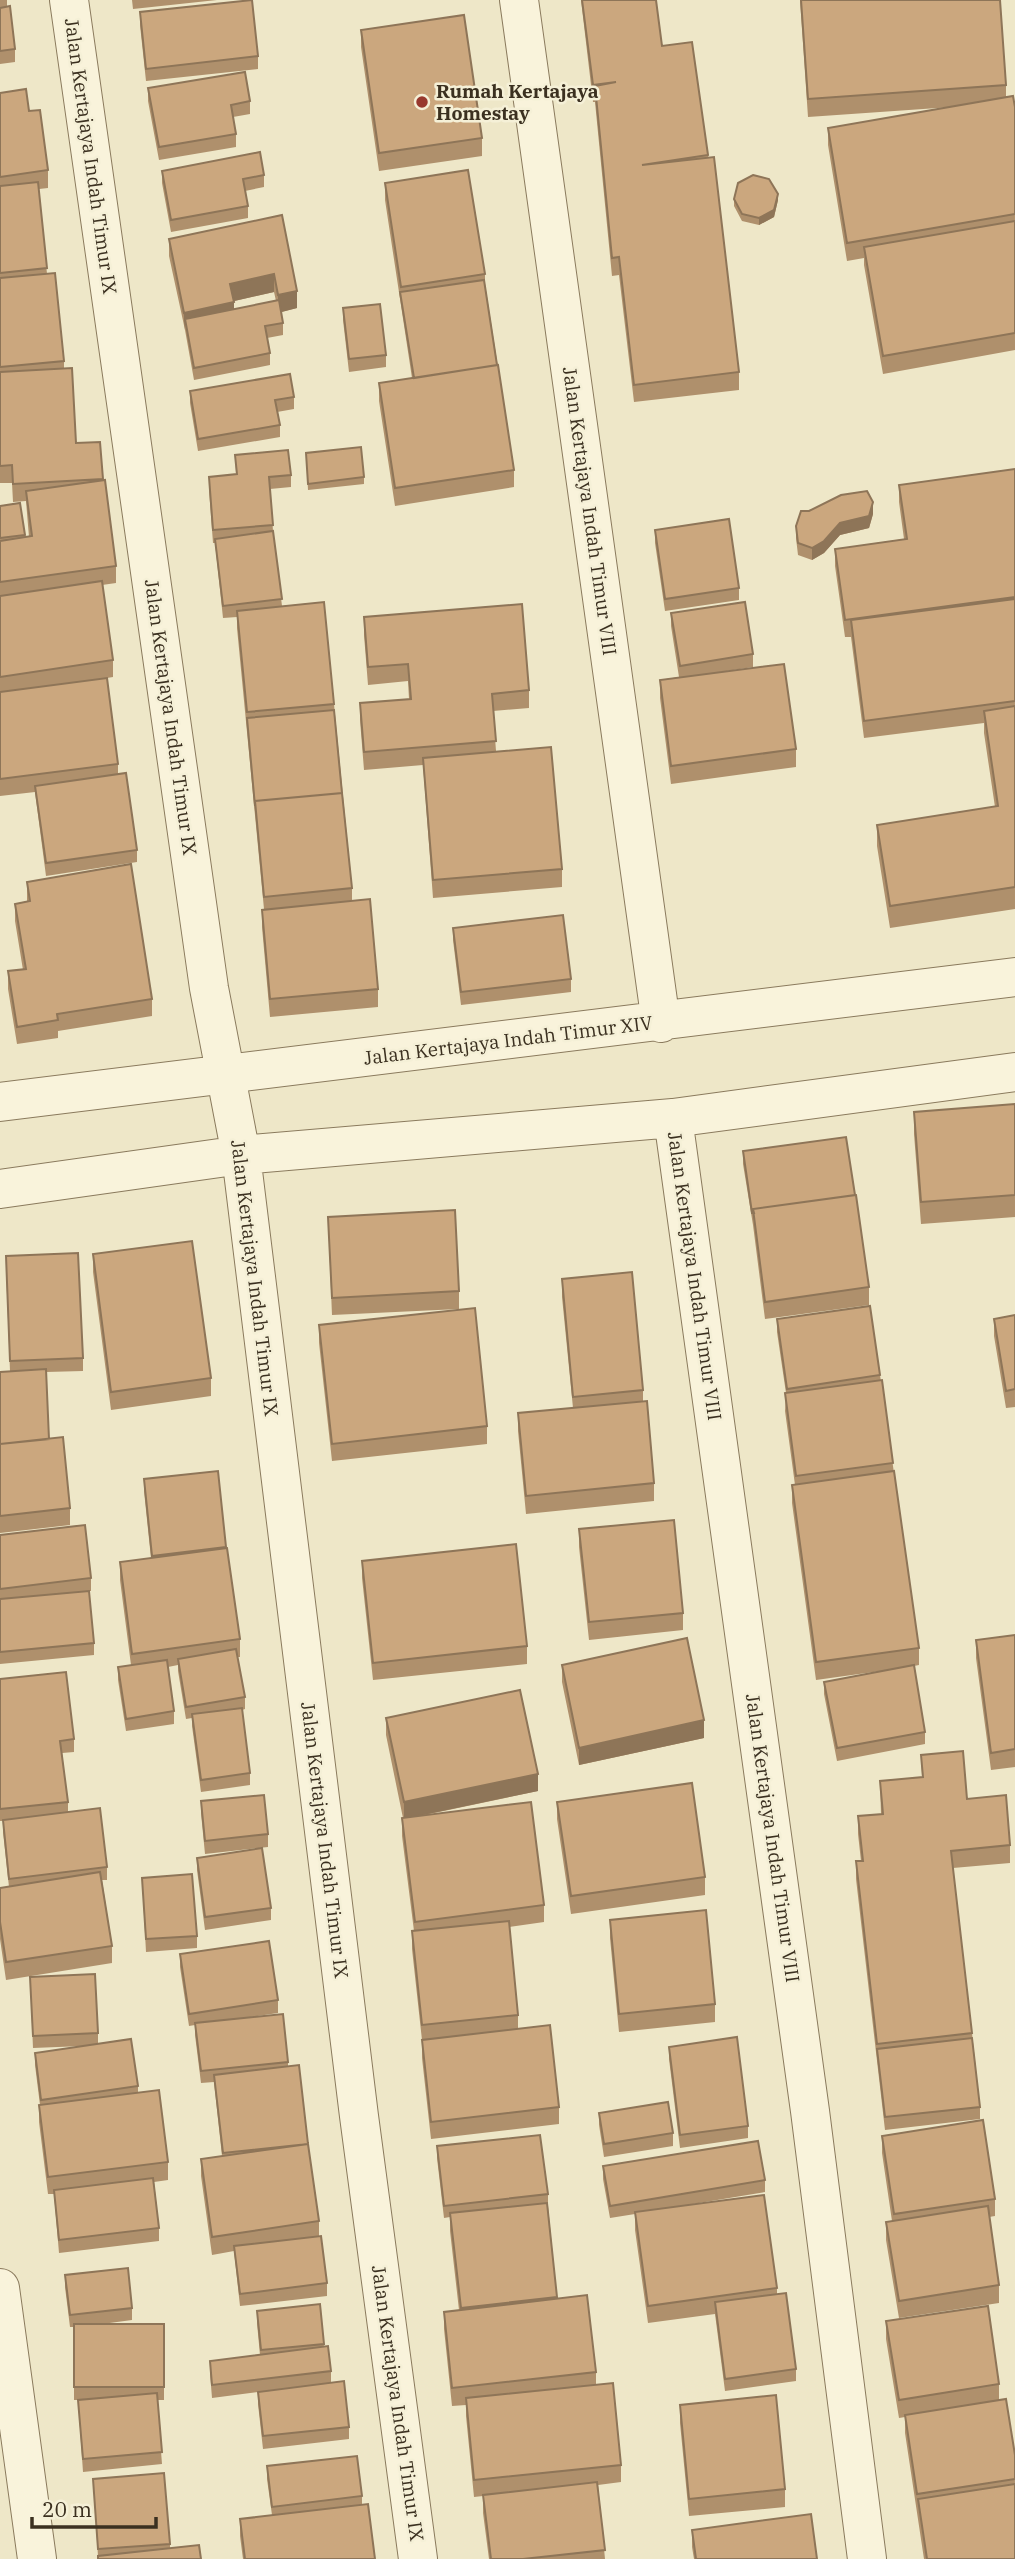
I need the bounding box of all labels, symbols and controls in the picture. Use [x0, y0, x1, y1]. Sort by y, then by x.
street label: Jalan Kertajaya Indah Timur IX [60, 17, 122, 296]
place label: Rumah Kertajaya Homestay [436, 79, 599, 125]
marker: Rumah Kertajaya Homestay [414, 94, 430, 110]
street label: Jalan Kertajaya Indah Timur VIII [558, 365, 622, 657]
street label: Jalan Kertajaya Indah Timur IX [140, 578, 202, 857]
street label: Jalan Kertajaya Indah Timur XIV [362, 1010, 654, 1070]
street label: Jalan Kertajaya Indah Timur VIII [663, 1130, 727, 1422]
street label: Jalan Kertajaya Indah Timur IX [226, 1138, 284, 1418]
street label: Jalan Kertajaya Indah Timur VIII [741, 1692, 805, 1984]
street label: Jalan Kertajaya Indah Timur IX [296, 1700, 354, 1980]
street label: Jalan Kertajaya Indah Timur IX [367, 2264, 429, 2543]
scale bar [32, 2486, 156, 2530]
text: 20 m [42, 2495, 92, 2523]

